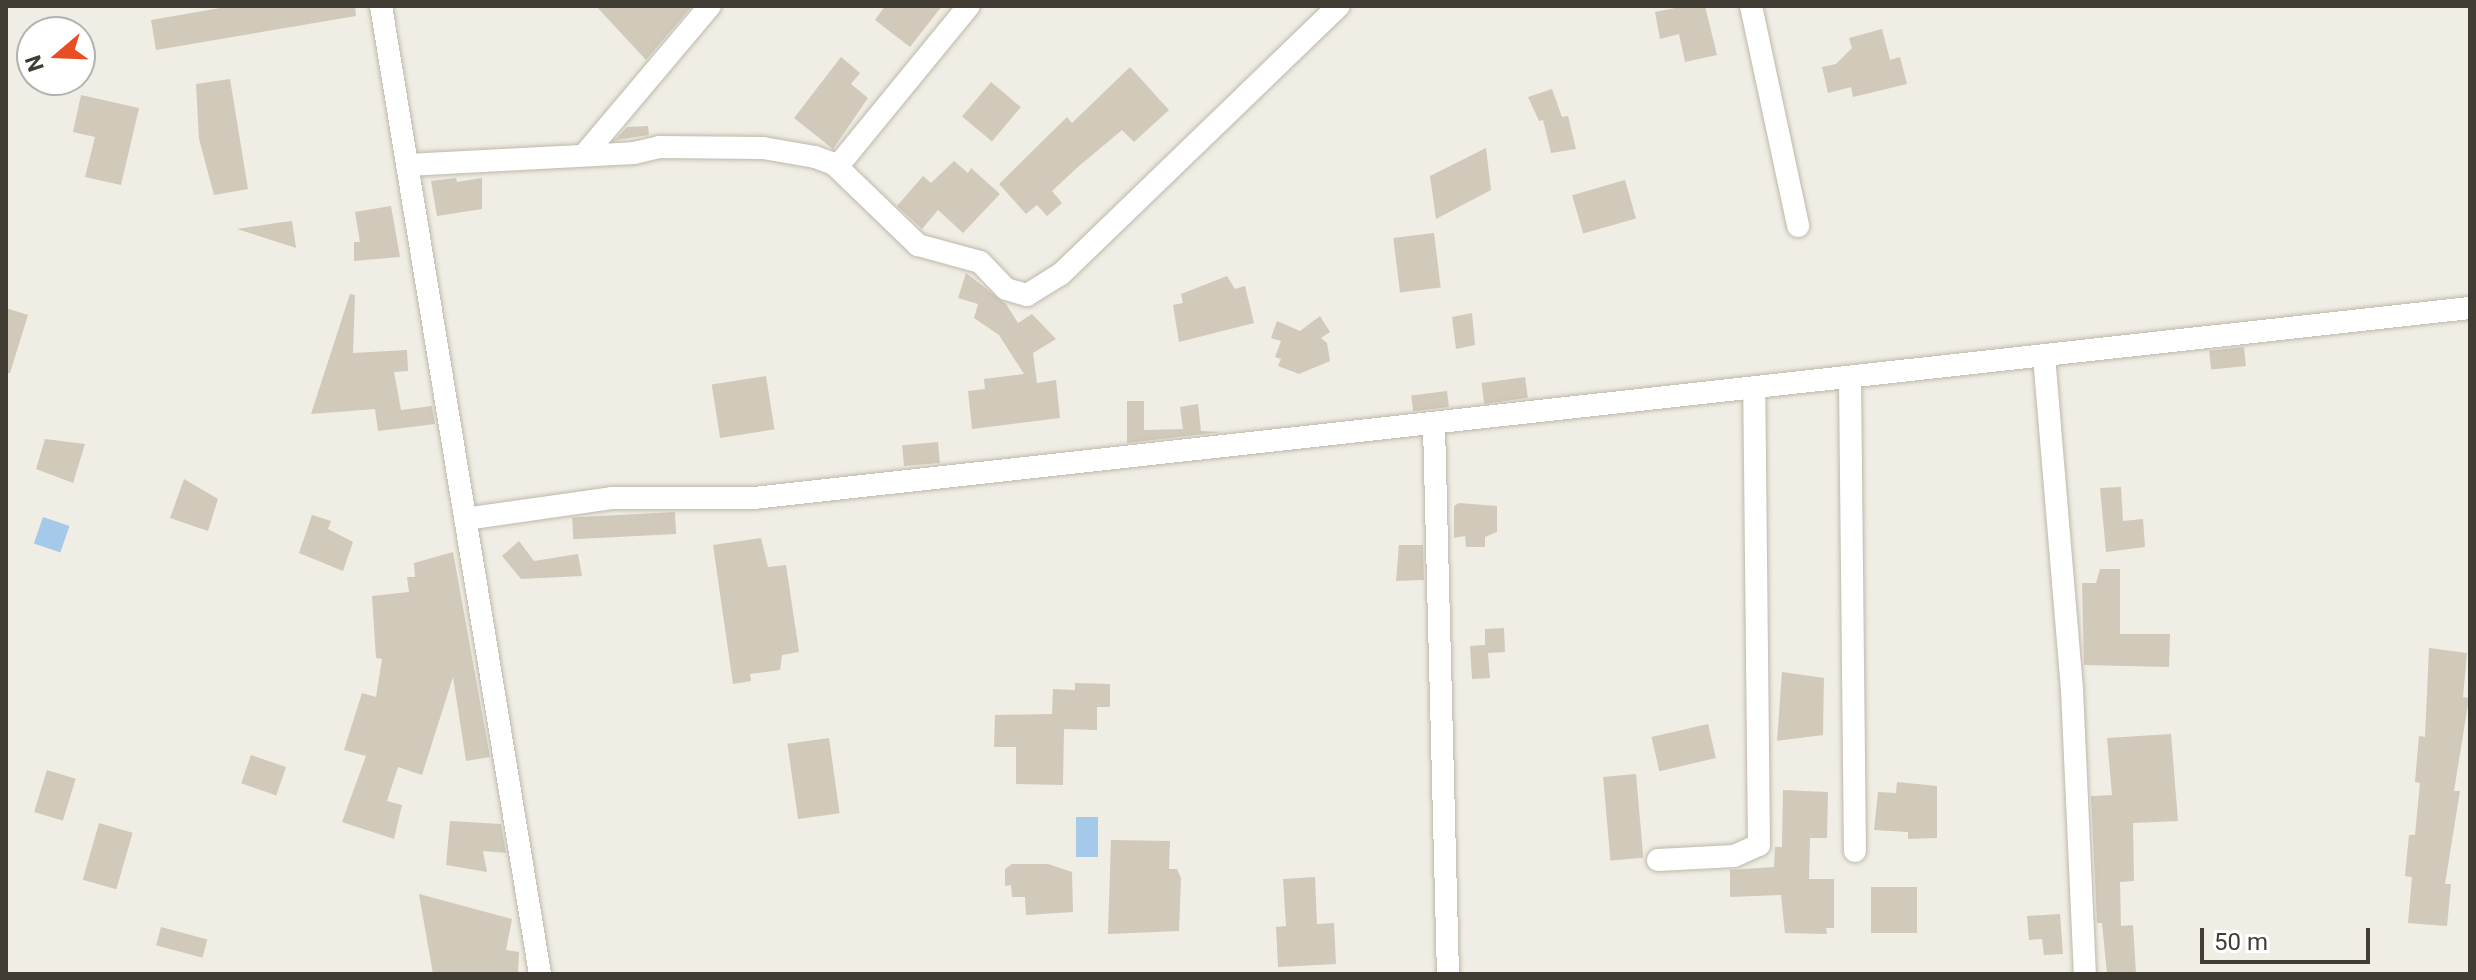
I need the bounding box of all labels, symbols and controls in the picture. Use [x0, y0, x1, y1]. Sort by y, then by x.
north arrow [16, 16, 96, 96]
text: N [20, 52, 49, 75]
scale bar [2204, 912, 2374, 962]
text: 50 m [2214, 928, 2268, 956]

